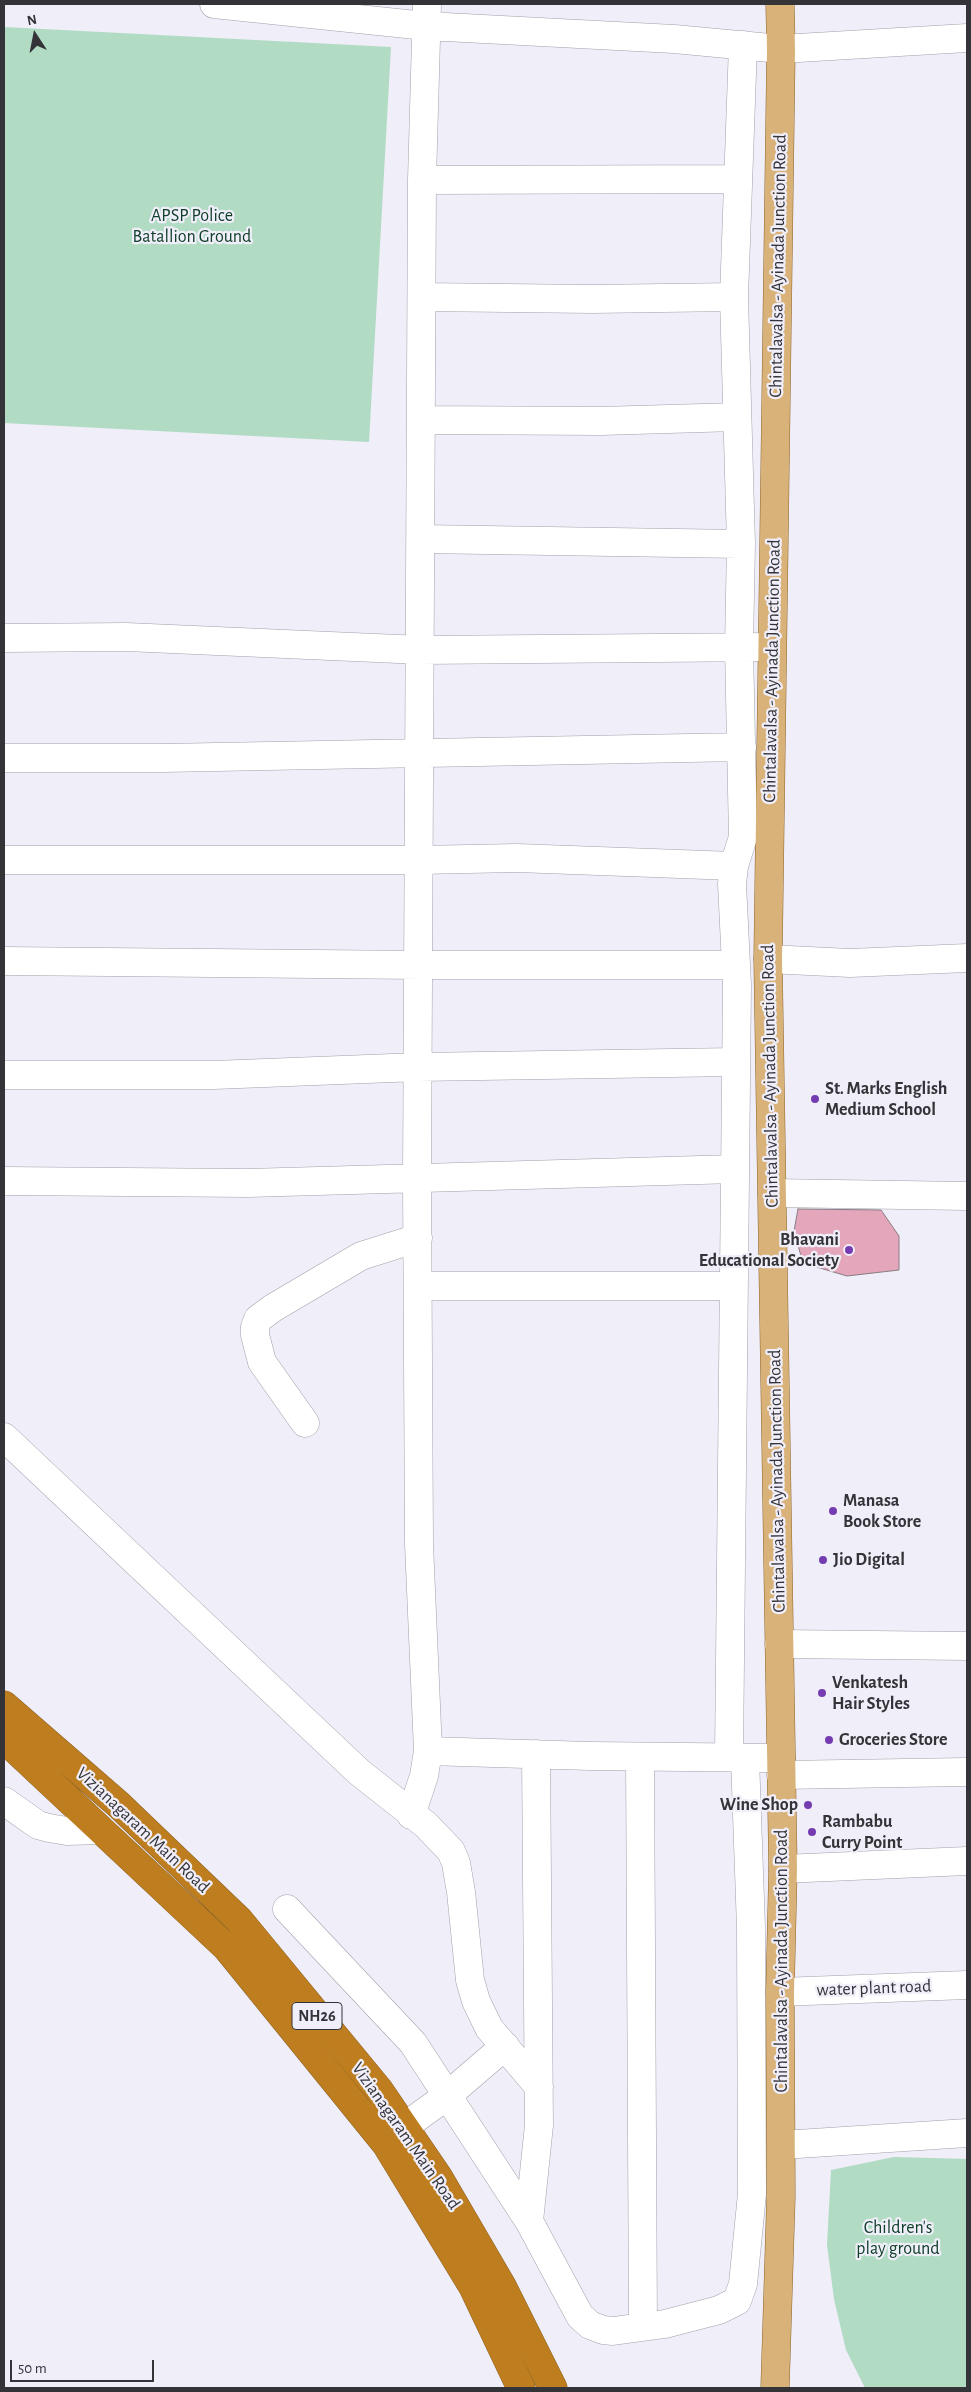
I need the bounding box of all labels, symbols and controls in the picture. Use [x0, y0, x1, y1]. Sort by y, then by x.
north arrow [10, 10, 60, 60]
text: N [26, 12, 38, 28]
street label: Chintalavalsa - Ayinada Junction Road [765, 134, 791, 398]
park label: APSP Police Batallion Ground [133, 205, 251, 248]
street label: Chintalavalsa - Ayinada Junction Road [759, 539, 785, 803]
street label: Chintalavalsa - Ayinada Junction Road [757, 944, 783, 1208]
place label: St. Marks English Medium School [825, 1078, 947, 1120]
marker: St. Marks English Medium School [809, 1093, 821, 1105]
place label: Bhavani Educational Society [699, 1229, 839, 1272]
marker: Bhavani Educational Society [843, 1244, 855, 1256]
street label: Chintalavalsa - Ayinada Junction Road [764, 1349, 790, 1613]
place label: Manasa Book Store [843, 1490, 921, 1532]
marker: Manasa Book Store [827, 1505, 839, 1517]
place label: Jio Digital [833, 1549, 905, 1571]
marker: Jio Digital [817, 1554, 829, 1566]
place label: Venkatesh Hair Styles [832, 1672, 910, 1715]
marker: Venkatesh Hair Styles [816, 1687, 828, 1699]
place label: Groceries Store [839, 1729, 948, 1751]
marker: Groceries Store [823, 1734, 835, 1746]
street label: Vizianagaram Main Road [72, 1763, 214, 1897]
place label: Wine Shop [720, 1794, 798, 1816]
marker: Wine Shop [802, 1799, 814, 1811]
place label: Rambabu Curry Point [822, 1811, 902, 1854]
marker: Rambabu Curry Point [806, 1826, 818, 1838]
street label: Chintalavalsa - Ayinada Junction Road [771, 1829, 793, 2093]
street label: water plant road [816, 1975, 932, 2001]
road number: NH26 [292, 2002, 342, 2030]
street label: Vizianagaram Main Road [347, 2058, 465, 2214]
park label: Children's play ground [856, 2217, 940, 2260]
scale bar [12, 2350, 156, 2382]
text: 50 m [18, 2361, 47, 2376]

